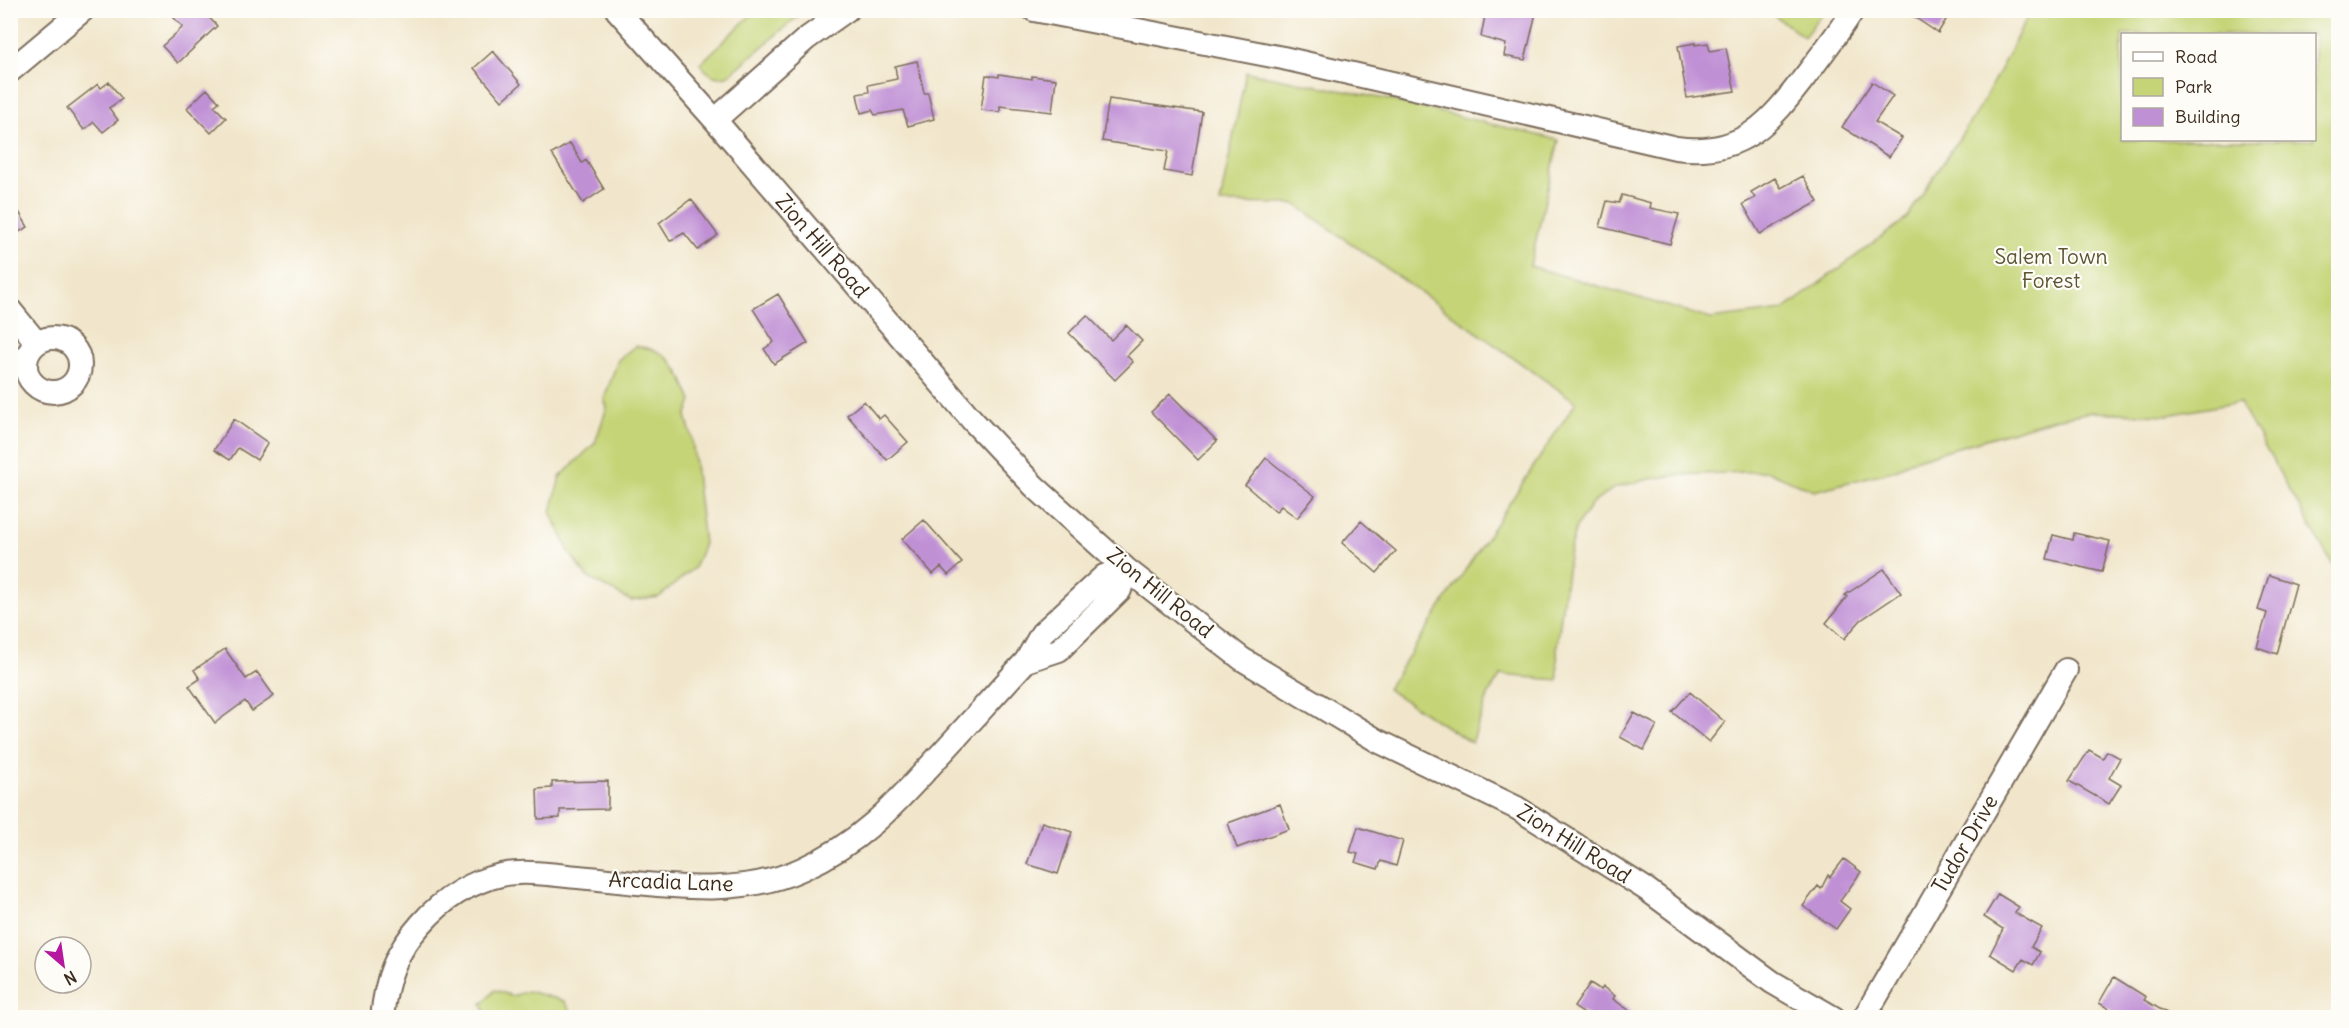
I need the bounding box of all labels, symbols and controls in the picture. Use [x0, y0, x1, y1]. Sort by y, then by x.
legend [2121, 33, 2316, 141]
text: Road [2175, 45, 2218, 68]
text: Park [2175, 75, 2212, 98]
text: Building [2175, 105, 2240, 128]
street label: Zion Hill Road [770, 188, 875, 303]
park label: Salem Town Forest [1994, 243, 2108, 294]
street label: Zion Hill Road [1102, 542, 1219, 644]
street label: Tudor Drive [1926, 790, 2004, 898]
street label: Zion Hill Road [1512, 798, 1636, 889]
street label: Arcadia Lane [608, 866, 734, 897]
north arrow [33, 935, 93, 995]
text: N [61, 967, 80, 990]

